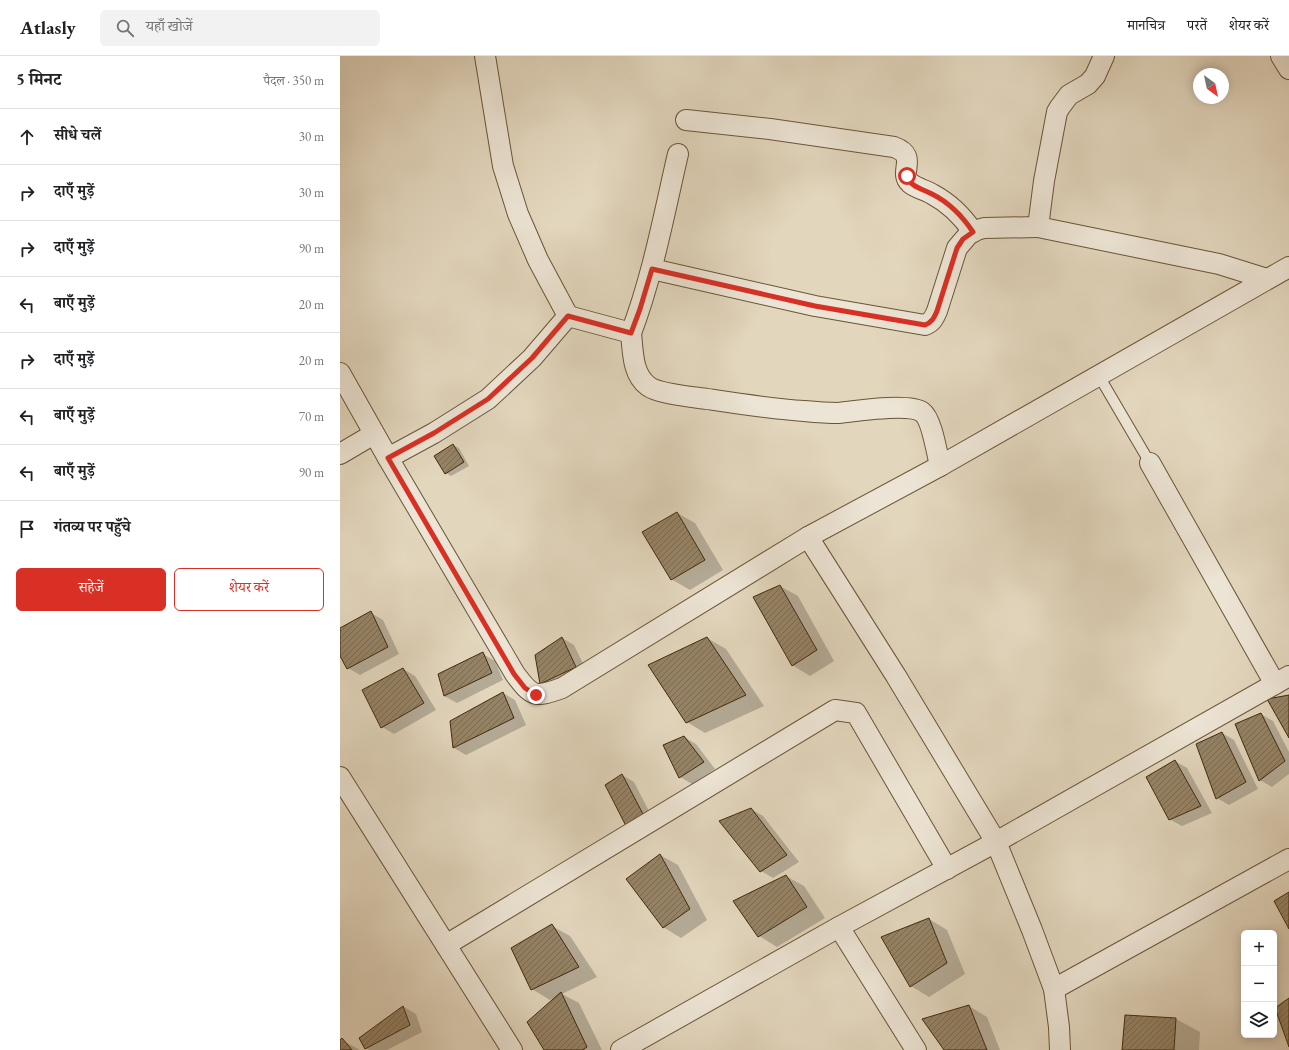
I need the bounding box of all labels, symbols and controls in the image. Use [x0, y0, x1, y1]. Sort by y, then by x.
search box [100, 10, 380, 46]
text: Atlasly [20, 15, 76, 40]
text: यहाँ खोजें [146, 16, 193, 35]
text: मानचित्र [1127, 16, 1165, 34]
text: परतें [1187, 16, 1207, 34]
text: शेयर करें [1229, 16, 1269, 34]
icon: search [114, 17, 136, 39]
text: 5 मिनट [16, 68, 61, 90]
north arrow [1193, 68, 1229, 104]
text: पैदल · 350 m [264, 72, 324, 89]
text: सीधे चलें [54, 125, 101, 144]
icon: ahead [16, 126, 38, 148]
text: 30 m [299, 128, 324, 145]
route start [898, 167, 916, 185]
text: दाएँ मुड़ें [54, 181, 94, 200]
icon: right [16, 182, 38, 204]
text: 30 m [299, 184, 324, 201]
text: दाएँ मुड़ें [54, 237, 94, 256]
icon: right [16, 238, 38, 260]
text: 90 m [299, 240, 324, 257]
text: बाएँ मुड़ें [54, 293, 95, 312]
icon: left [16, 294, 38, 316]
text: 20 m [299, 296, 324, 313]
text: दाएँ मुड़ें [54, 349, 94, 368]
icon: right [16, 350, 38, 372]
text: 20 m [299, 352, 324, 369]
text: बाएँ मुड़ें [54, 405, 95, 424]
icon: left [16, 406, 38, 428]
text: 70 m [299, 408, 324, 425]
text: बाएँ मुड़ें [54, 461, 95, 480]
icon: left [16, 462, 38, 484]
text: 90 m [299, 464, 324, 481]
text: गंतव्य पर पहुँचे [54, 517, 131, 536]
icon: arrive [16, 518, 38, 540]
button: सहेजें [16, 568, 166, 611]
button: शेयर करें [174, 568, 324, 611]
route end [527, 686, 545, 704]
map controls [1241, 930, 1277, 1038]
button: + [1241, 930, 1277, 966]
button: − [1241, 966, 1277, 1002]
button: layers [1241, 1002, 1277, 1038]

